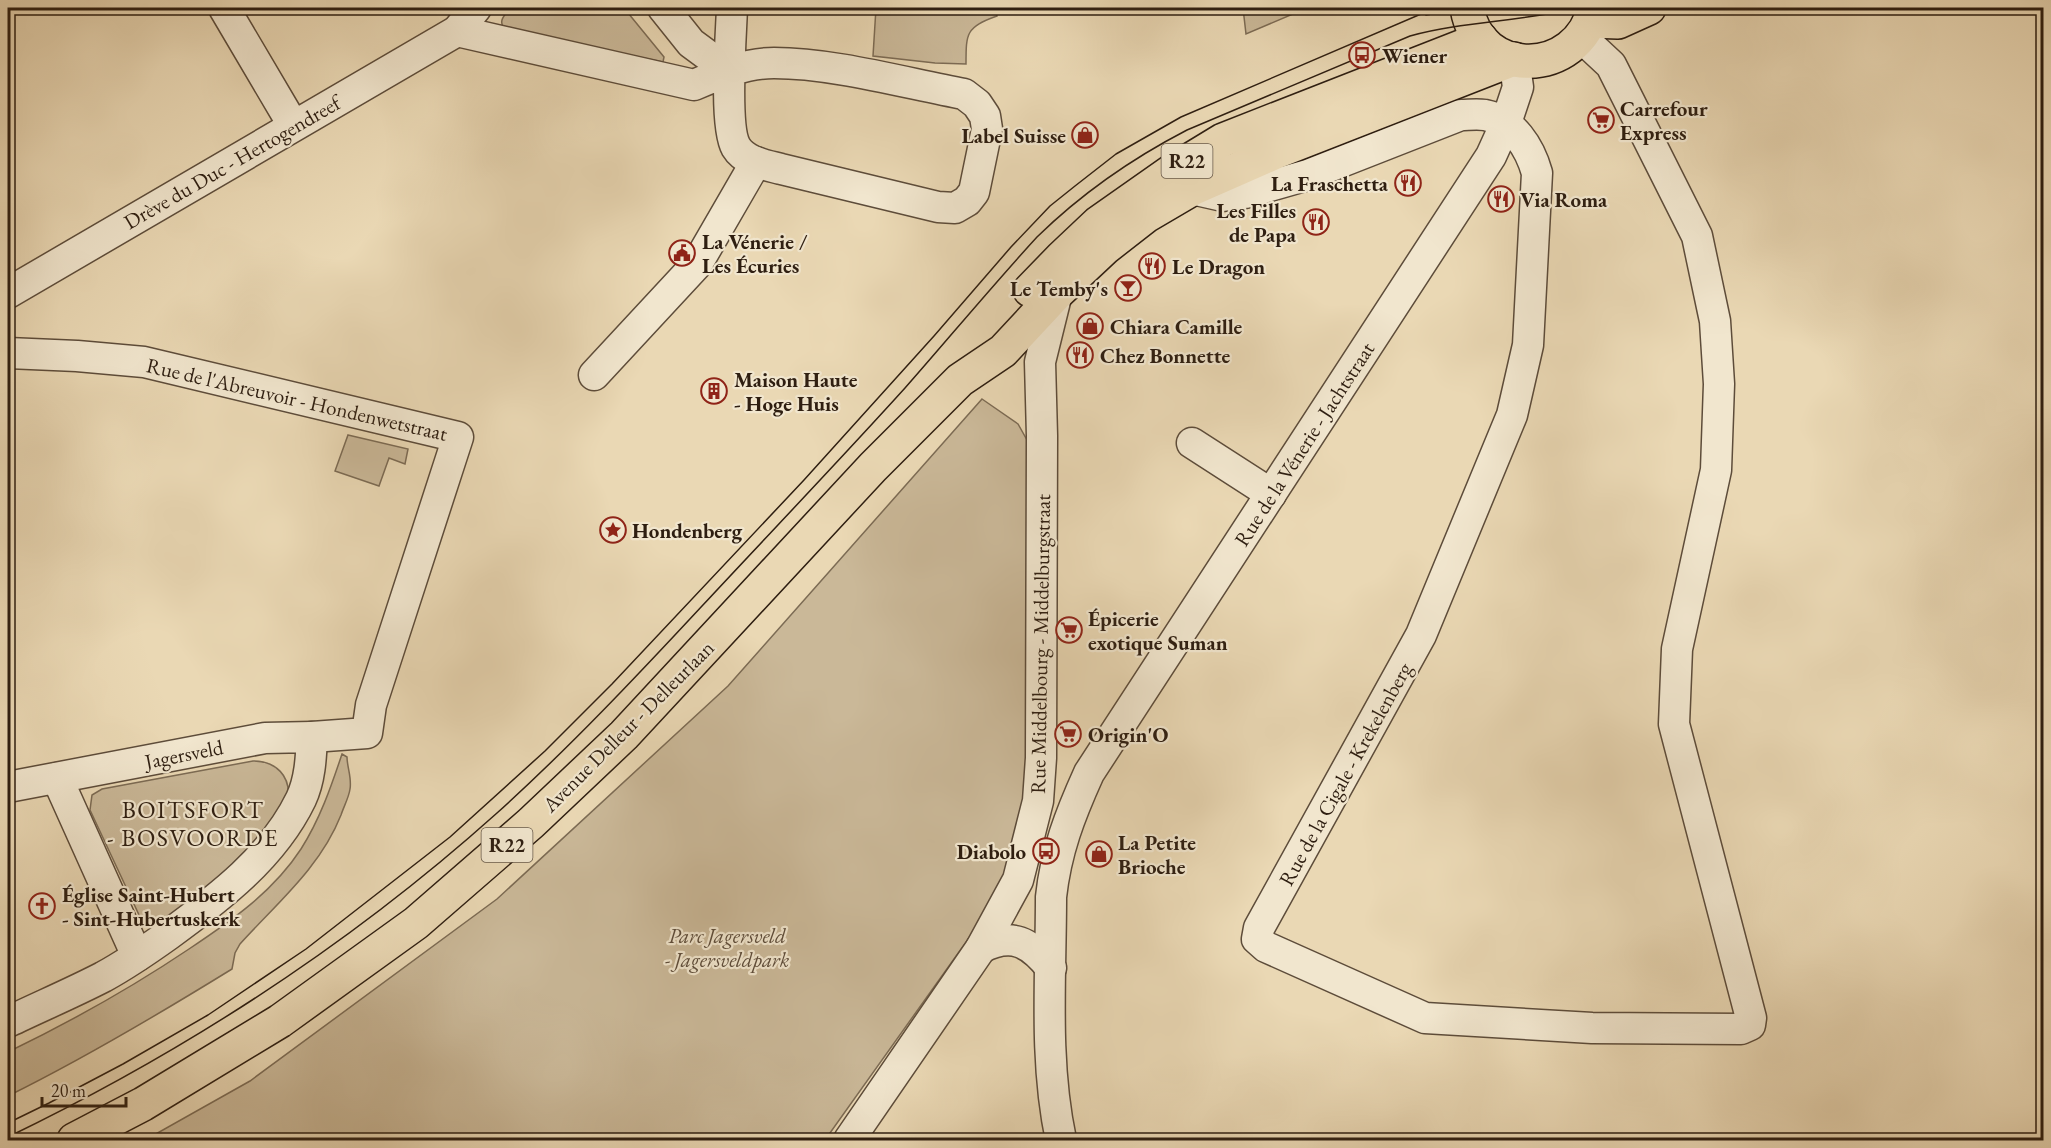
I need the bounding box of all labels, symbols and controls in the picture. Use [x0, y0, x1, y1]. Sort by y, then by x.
bus stop icon: Wiener [1347, 40, 1377, 70]
place label: Wiener [1382, 42, 1447, 69]
street label: Drève du Duc - Hertogendreef [119, 88, 347, 235]
place label: Carrefour Express [1620, 95, 1708, 146]
supermarket icon: Carrefour Express [1586, 105, 1616, 135]
shop icon: Label Suisse [1070, 120, 1100, 150]
place label: Label Suisse [961, 122, 1066, 149]
road number: R22 [1162, 144, 1212, 178]
restaurant icon: La Fraschetta [1393, 168, 1423, 198]
place label: La Fraschetta [1271, 170, 1389, 197]
restaurant icon: Via Roma [1486, 184, 1516, 214]
place label: Via Roma [1520, 186, 1608, 213]
place label: Les Filles de Papa [1216, 197, 1297, 248]
restaurant icon: Les Filles de Papa [1301, 207, 1331, 237]
place label: La Vénerie / Les Écuries [702, 228, 808, 279]
public building icon: La Vénerie / Les Écuries [667, 238, 697, 268]
restaurant icon: Le Dragon [1137, 251, 1167, 281]
place label: Le Dragon [1172, 253, 1265, 280]
bar icon: Le Temby's [1113, 273, 1143, 303]
place label: Le Temby's [1010, 275, 1108, 302]
shop icon: Chiara Camille [1075, 311, 1105, 341]
place label: Chiara Camille [1110, 313, 1242, 340]
street label: Rue de la Vénerie - Jachtstraat [1228, 336, 1380, 551]
restaurant icon: Chez Bonnette [1065, 340, 1095, 370]
place label: Chez Bonnette [1100, 342, 1231, 369]
street label: Rue de l'Abreuvoir - Hondenwetstraat [144, 351, 450, 447]
place label: Maison Haute - Hoge Huis [734, 366, 858, 417]
building icon: Maison Haute - Hoge Huis [699, 376, 729, 406]
street label: Rue Middelbourg - Middelburgstraat [1024, 493, 1056, 794]
place icon: Hondenberg [598, 515, 628, 545]
place label: Hondenberg [632, 517, 743, 544]
place label: Épicerie exotique Suman [1088, 605, 1228, 656]
supermarket icon: Épicerie exotique Suman [1054, 615, 1084, 645]
street label: Avenue Delleur - Delleurlaan [536, 634, 720, 818]
street label: Rue de la Cigale - Krekelenberg [1272, 657, 1418, 890]
supermarket icon: Origin'O [1053, 719, 1083, 749]
place label: Origin'O [1088, 721, 1168, 748]
street label: Jagersveld [141, 733, 226, 775]
district label: BOITSFORT - BOSVOORDE [107, 794, 279, 853]
road number: R22 [482, 828, 532, 862]
place label: La Petite Brioche [1118, 829, 1196, 880]
bus stop icon: Diabolo [1031, 836, 1061, 866]
place label: Diabolo [957, 838, 1026, 865]
shop icon: La Petite Brioche [1084, 839, 1114, 869]
place label: Église Saint-Hubert - Sint-Hubertuskerk [62, 881, 241, 932]
church icon: Église Saint-Hubert - Sint-Hubertuskerk [27, 891, 57, 921]
park label: Parc Jagersveld - Jagersveldpark [665, 922, 790, 973]
scale bar [42, 1070, 126, 1108]
text: 20 m [51, 1079, 86, 1102]

